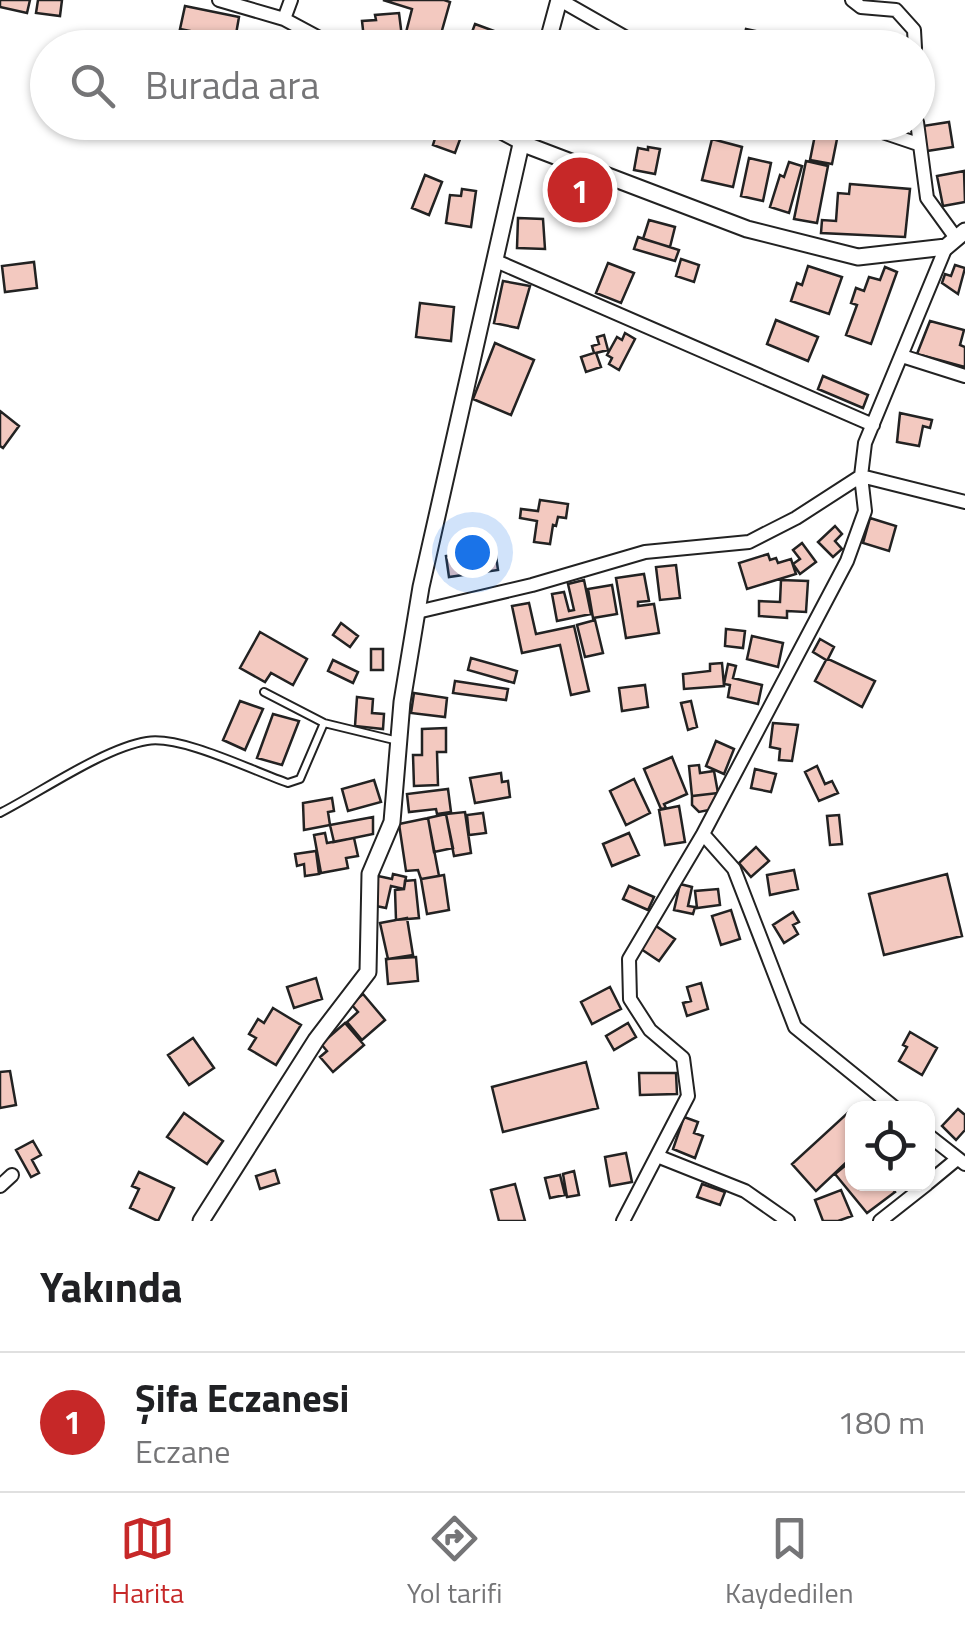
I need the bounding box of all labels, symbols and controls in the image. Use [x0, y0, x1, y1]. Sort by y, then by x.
search box [30, 30, 935, 140]
text: Burada ara [145, 56, 320, 114]
icon: search [65, 58, 120, 113]
pin: 1 [548, 152, 612, 228]
your location [447, 527, 498, 578]
map controls [845, 1101, 935, 1191]
button: locate [845, 1101, 935, 1191]
text: Yakında [40, 1254, 182, 1318]
text: Şifa Eczanesi [135, 1369, 349, 1427]
text: 1 [64, 1398, 81, 1446]
text: 180 m [837, 1398, 925, 1446]
text: Eczane [135, 1427, 230, 1475]
tab: Harita [111, 1511, 184, 1614]
tab: Yol tarifi [407, 1511, 502, 1614]
tab: Kaydedilen [725, 1511, 854, 1614]

